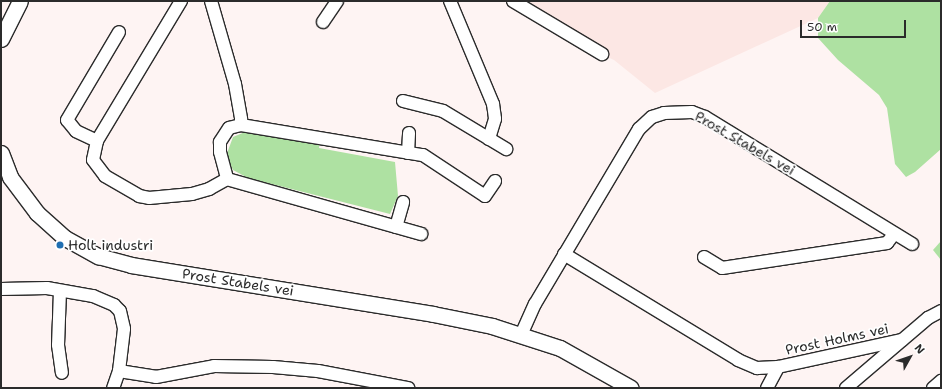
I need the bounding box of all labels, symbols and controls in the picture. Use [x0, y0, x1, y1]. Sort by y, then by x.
scale bar [802, 12, 908, 38]
text: 50 m [807, 19, 837, 35]
street label: Prost Stabels vei [692, 108, 798, 178]
place label: Holt industri [68, 237, 153, 253]
marker: Holt industri [55, 240, 65, 250]
street label: Prost Stabels vei [181, 265, 295, 299]
street label: Prost Holms vei [784, 320, 890, 358]
north arrow [890, 337, 930, 377]
text: N [911, 341, 928, 357]

